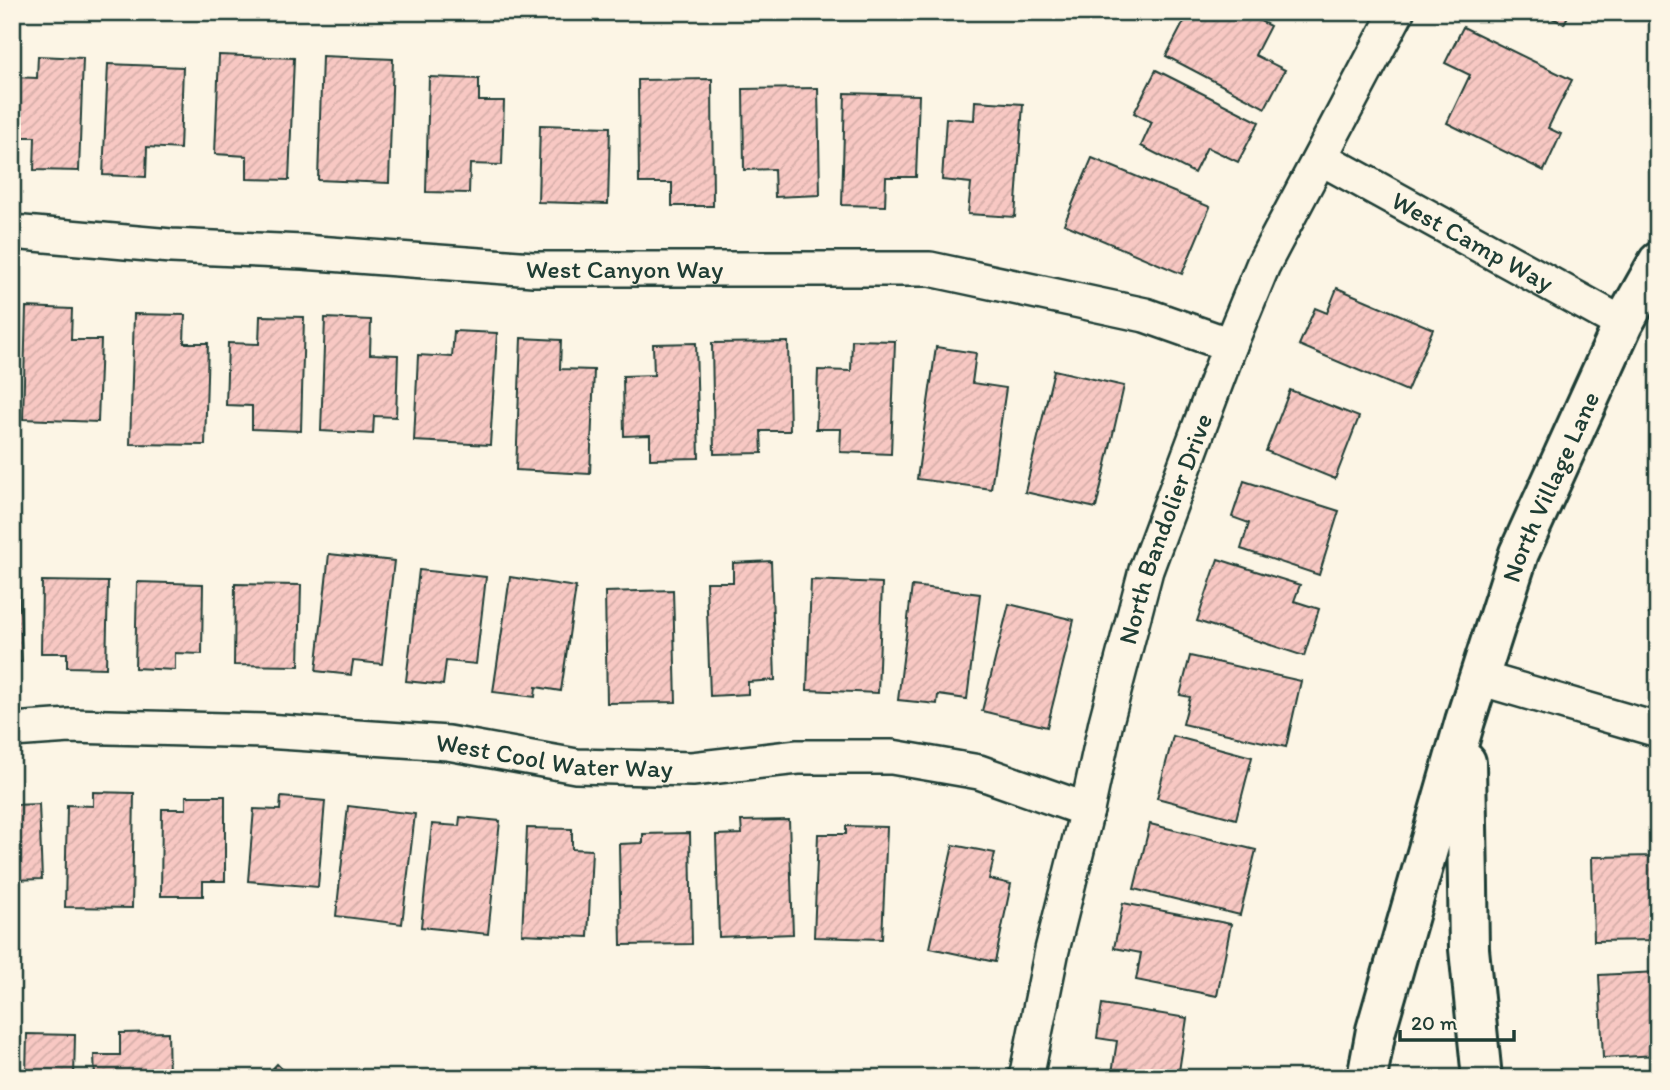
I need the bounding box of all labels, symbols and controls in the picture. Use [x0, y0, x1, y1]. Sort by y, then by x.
street label: West Camp Way [1386, 184, 1559, 299]
street label: West Canyon Way [526, 253, 723, 285]
street label: North Village Lane [1495, 386, 1606, 586]
street label: North Bandolier Drive [1111, 409, 1219, 648]
street label: West Cool Water Way [435, 726, 673, 784]
scale bar [1400, 999, 1514, 1043]
text: 20 m [1411, 1010, 1458, 1035]

